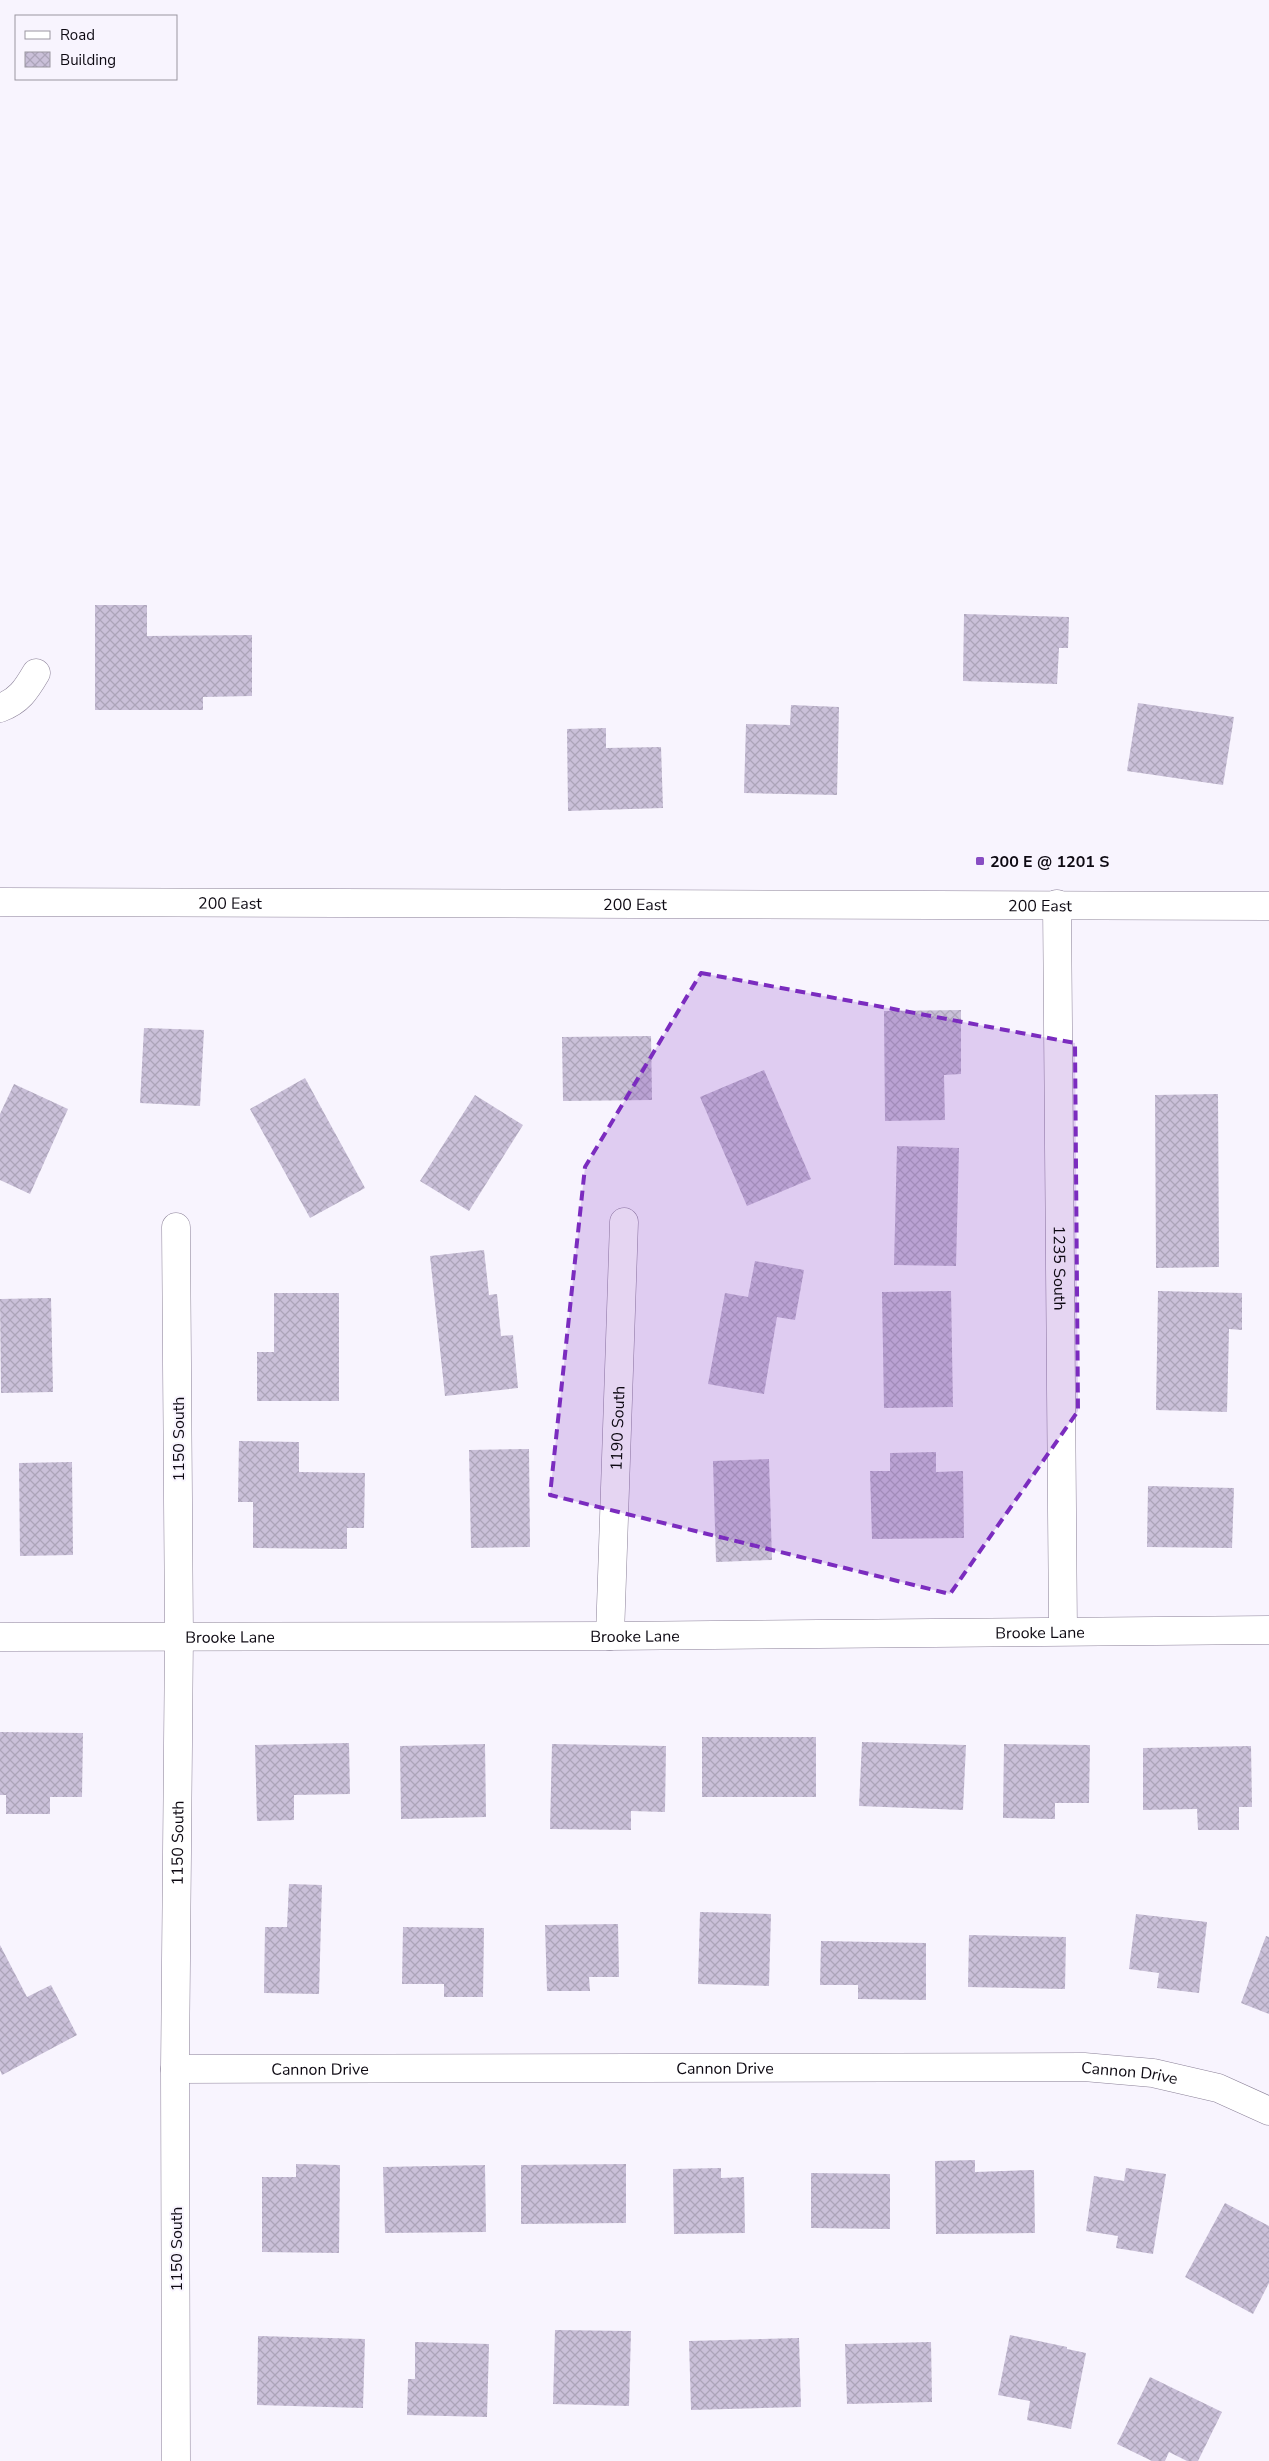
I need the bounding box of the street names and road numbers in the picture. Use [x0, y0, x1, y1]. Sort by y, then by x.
street label: 200 East [198, 893, 262, 915]
street label: 200 East [603, 894, 667, 916]
street label: 200 East [1008, 895, 1072, 917]
street label: 1235 South [1048, 1225, 1070, 1311]
street label: 1190 South [606, 1385, 630, 1471]
street label: 1150 South [168, 1397, 190, 1481]
street label: Brooke Lane [995, 1622, 1085, 1644]
street label: Brooke Lane [590, 1625, 680, 1648]
street label: Brooke Lane [185, 1627, 275, 1649]
street label: 1150 South [167, 1800, 189, 1886]
street label: Cannon Drive [1080, 2057, 1180, 2090]
street label: Cannon Drive [676, 2058, 774, 2080]
street label: Cannon Drive [271, 2059, 369, 2081]
street label: 1150 South [166, 2207, 188, 2291]

